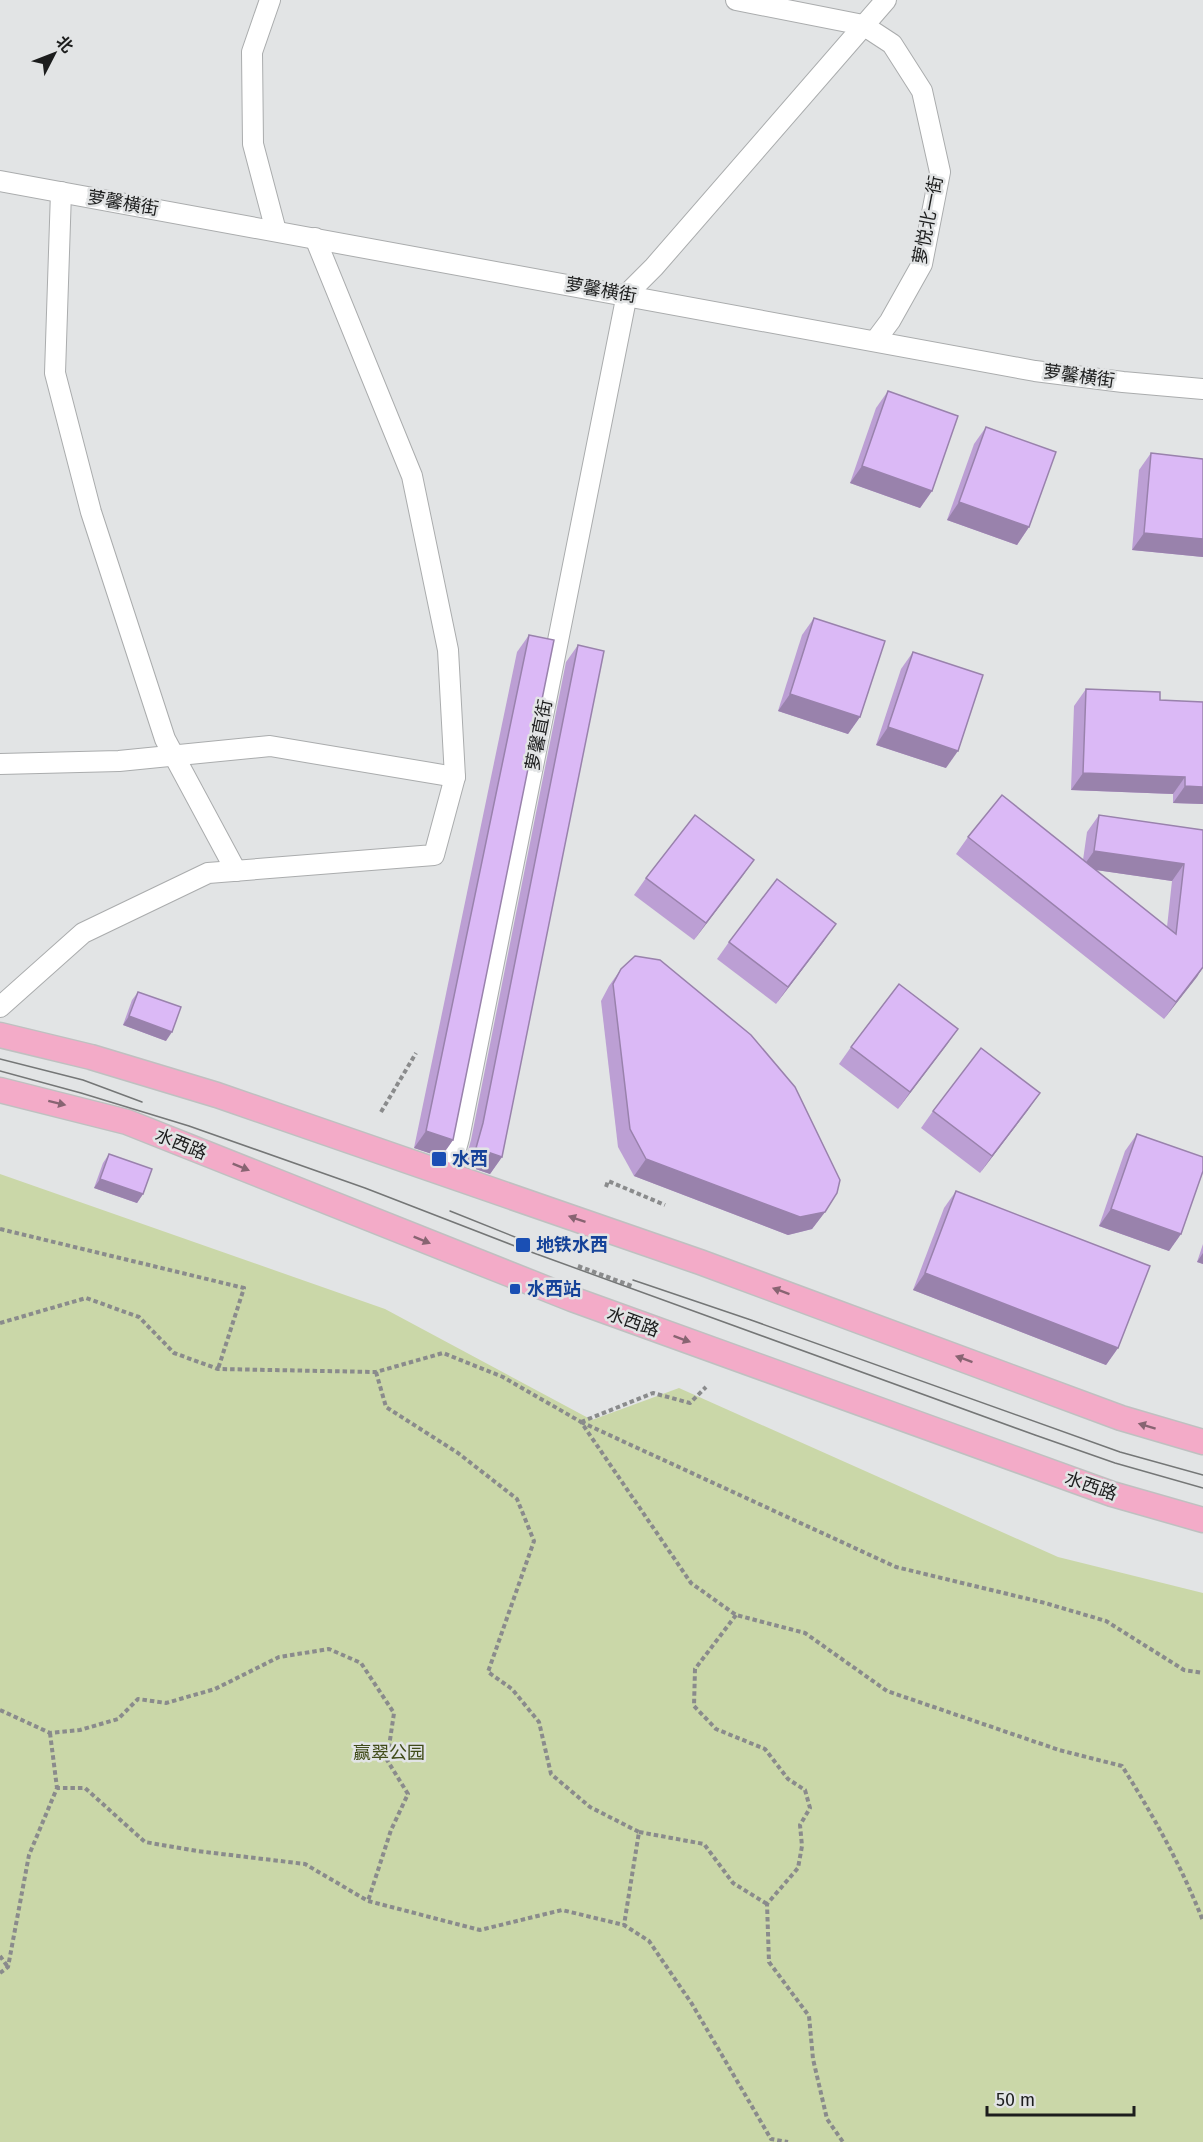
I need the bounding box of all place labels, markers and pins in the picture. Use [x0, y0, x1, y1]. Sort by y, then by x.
place label: 水西 [452, 1148, 488, 1170]
marker: 水西 [430, 1150, 448, 1168]
place label: 地铁水西 [536, 1234, 608, 1256]
marker: 地铁水西 [514, 1236, 532, 1254]
place label: 水西站 [527, 1278, 581, 1300]
marker: 水西站 [508, 1282, 522, 1296]

